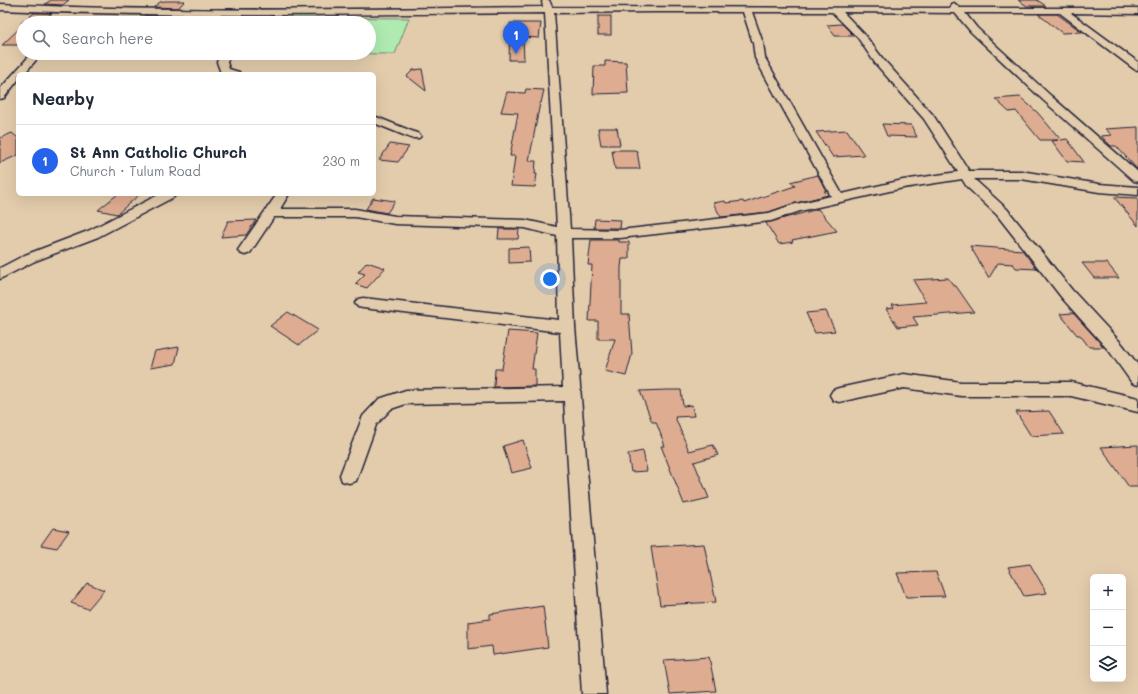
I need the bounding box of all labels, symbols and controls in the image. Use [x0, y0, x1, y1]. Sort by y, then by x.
search box [16, 16, 376, 60]
pin: 1 [503, 21, 529, 54]
icon: search [30, 27, 52, 49]
text: Search here [62, 28, 153, 48]
text: Nearby [32, 87, 94, 109]
text: St Ann Catholic Church [70, 142, 247, 162]
text: 1 [42, 152, 48, 169]
text: 230 m [323, 152, 360, 169]
text: Church · Tulum Road [70, 162, 201, 179]
your location [540, 269, 560, 289]
map controls [1090, 574, 1126, 682]
button: + [1090, 574, 1126, 610]
button: − [1090, 610, 1126, 646]
button: layers [1090, 646, 1126, 682]

